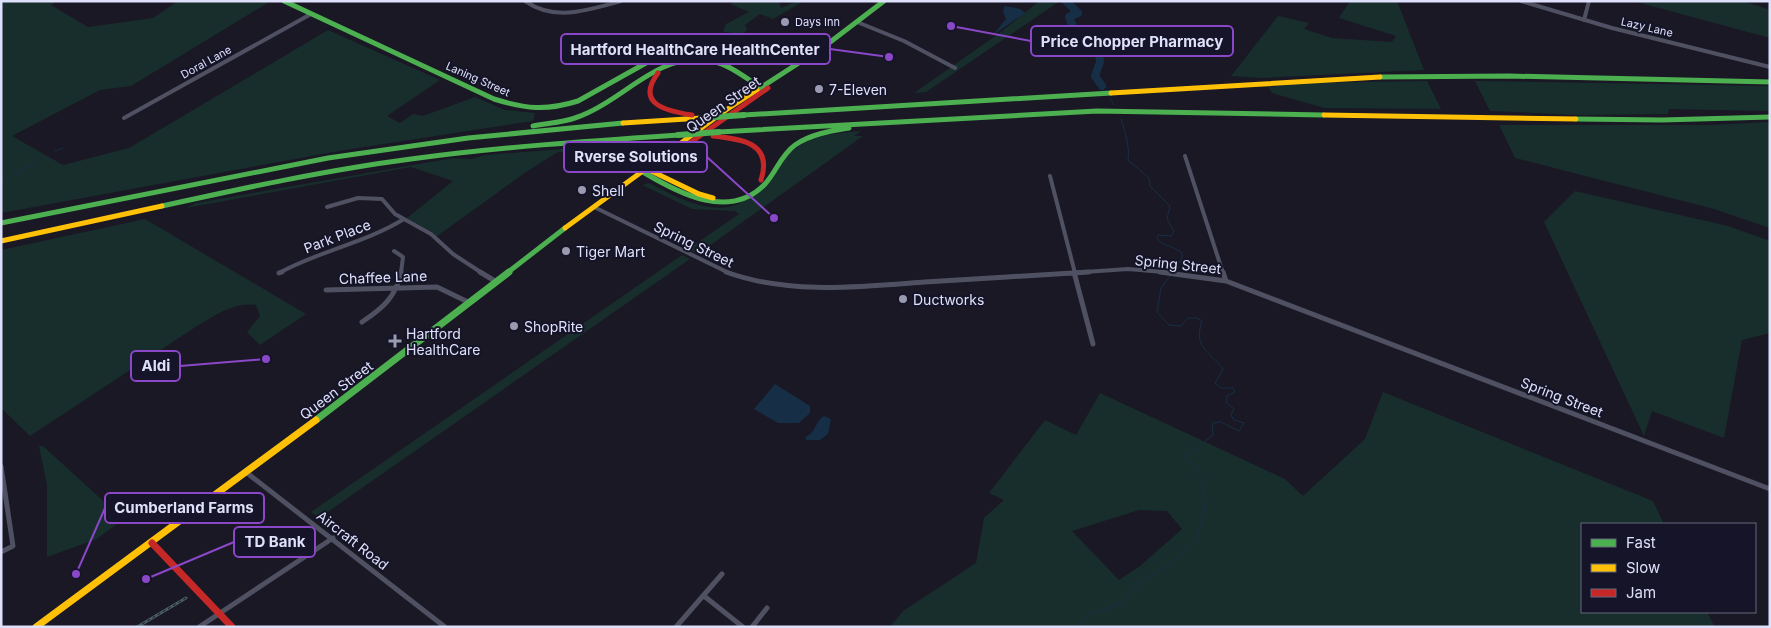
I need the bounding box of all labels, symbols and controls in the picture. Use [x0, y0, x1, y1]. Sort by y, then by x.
street label: Lazy Lane [1620, 14, 1674, 40]
place label: Days Inn [795, 15, 840, 29]
marker: Days Inn [779, 16, 791, 28]
callout: Price Chopper Pharmacy [1031, 26, 1233, 56]
text: Price Chopper Pharmacy [1041, 32, 1223, 51]
callout: Hartford HealthCare HealthCenter [561, 34, 830, 64]
text: Hartford HealthCare HealthCenter [570, 40, 820, 59]
street label: Doral Lane [178, 42, 234, 82]
street label: Laning Street [444, 59, 513, 100]
street label: Queen Street [682, 72, 764, 136]
place label: 7-Eleven [829, 81, 887, 98]
marker: 7-Eleven [813, 83, 825, 95]
callout: Rverse Solutions [564, 142, 707, 172]
text: Rverse Solutions [574, 147, 698, 166]
place label: Shell [592, 182, 624, 199]
marker: Shell [576, 184, 588, 196]
street label: Park Place [301, 215, 373, 257]
street label: Spring Street [651, 217, 737, 271]
place label: Tiger Mart [576, 243, 645, 260]
marker: Tiger Mart [560, 245, 572, 257]
street label: Spring Street [1134, 251, 1222, 277]
street label: Chaffee Lane [339, 267, 427, 287]
place label: Ductworks [913, 291, 984, 308]
marker: Ductworks [897, 293, 909, 305]
place label: ShopRite [524, 318, 583, 335]
marker: ShopRite [508, 320, 520, 332]
place label: Hartford HealthCare [406, 325, 480, 358]
marker: Hartford HealthCare [388, 334, 402, 348]
callout: Aldi [131, 351, 180, 381]
text: Aldi [142, 356, 170, 375]
street label: Queen Street [296, 357, 376, 423]
street label: Spring Street [1518, 374, 1606, 421]
callout: Cumberland Farms [105, 493, 264, 523]
text: Cumberland Farms [114, 498, 254, 517]
street label: Aircraft Road [314, 507, 392, 573]
legend [1581, 523, 1756, 613]
callout: TD Bank [234, 527, 315, 557]
text: TD Bank [244, 532, 306, 551]
text: Fast [1626, 533, 1656, 552]
text: Slow [1626, 558, 1660, 577]
text: Jam [1626, 583, 1656, 602]

